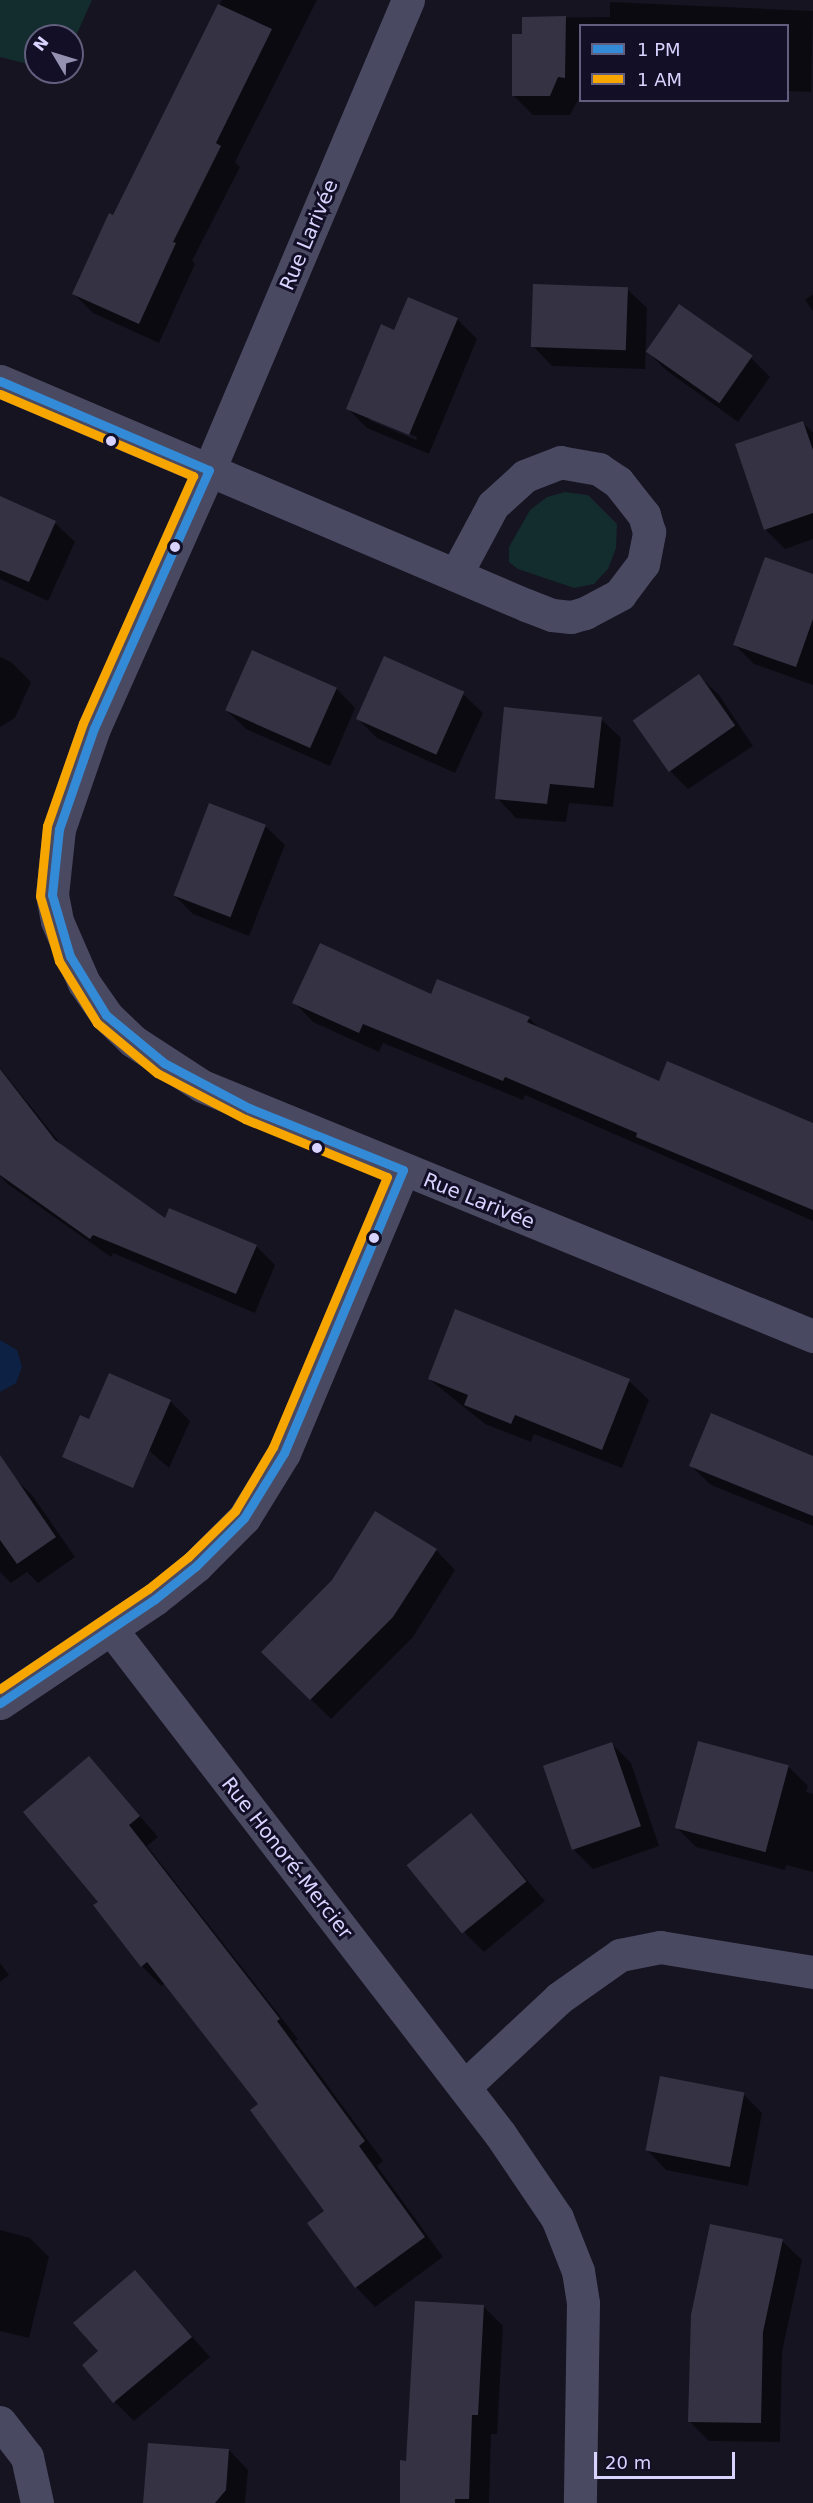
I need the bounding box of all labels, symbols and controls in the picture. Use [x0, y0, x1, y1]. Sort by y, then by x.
north arrow [24, 24, 84, 84]
legend [579, 24, 789, 102]
text: N [29, 33, 53, 55]
text: 1 PM [637, 39, 681, 60]
text: 1 AM [637, 69, 682, 90]
street label: Rue Larivée [275, 176, 343, 294]
unlabelled marker [105, 435, 117, 447]
unlabelled marker [169, 541, 181, 553]
unlabelled marker [311, 1142, 323, 1154]
street label: Rue Larivée [420, 1168, 538, 1234]
unlabelled marker [368, 1232, 380, 1244]
street label: Rue Honoré-Mercier [217, 1772, 357, 1944]
scale bar [597, 2440, 738, 2478]
text: 20 m [605, 2452, 651, 2473]

